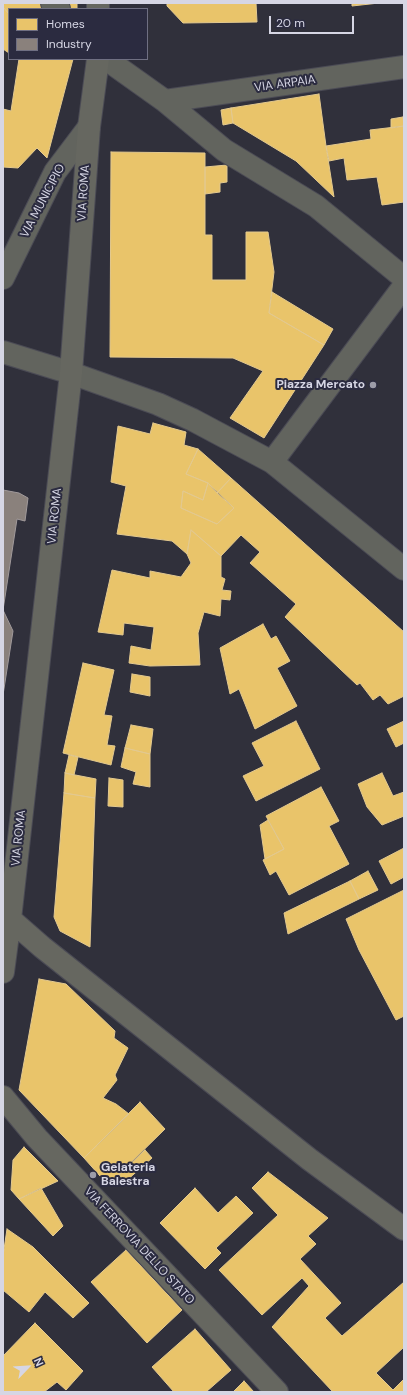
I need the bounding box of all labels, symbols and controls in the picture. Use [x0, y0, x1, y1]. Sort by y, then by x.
legend [8, 8, 148, 60]
scale bar [271, 8, 356, 34]
text: 20 m [276, 15, 305, 31]
text: Homes [46, 16, 85, 32]
text: Industry [46, 36, 92, 52]
street label: VIA ARPAIA [253, 73, 317, 95]
street label: VIA MUNICIPIO [18, 162, 68, 240]
street label: VIA ROMA [75, 164, 93, 222]
place label: Piazza Mercato [276, 378, 365, 392]
marker: Piazza Mercato [368, 380, 378, 390]
street label: VIA ROMA [45, 487, 65, 545]
street label: VIA ROMA [9, 809, 29, 867]
place label: Gelateria Balestra [101, 1161, 155, 1189]
marker: Gelateria Balestra [88, 1170, 98, 1180]
street label: VIA FERROVIA DELLO STATO [81, 1184, 197, 1308]
north arrow [8, 1347, 48, 1387]
text: N [31, 1355, 47, 1369]

